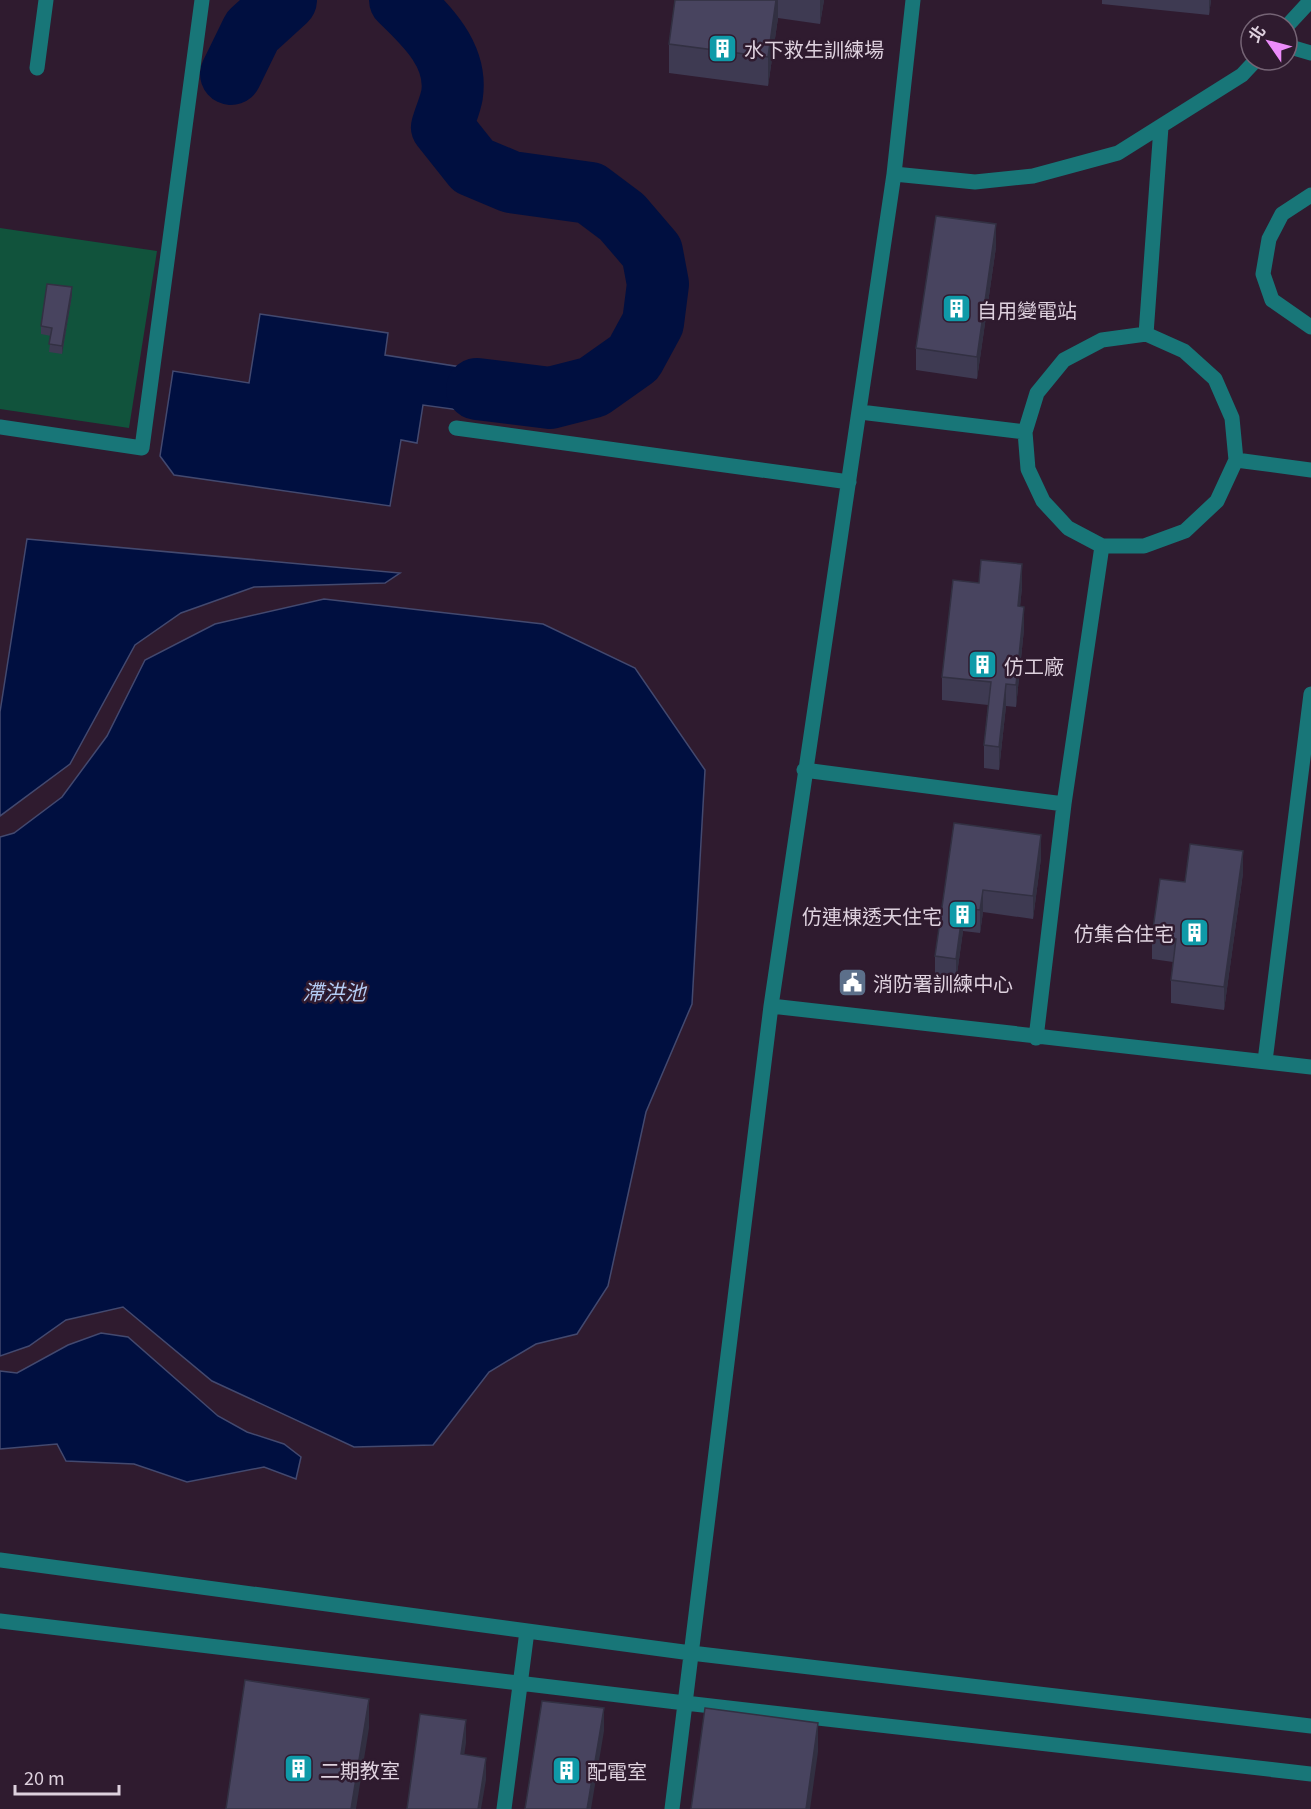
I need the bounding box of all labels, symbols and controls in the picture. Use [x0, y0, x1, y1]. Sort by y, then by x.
north arrow [1239, 12, 1299, 72]
text: 北 [1241, 19, 1270, 46]
building icon: 水下救生訓練場 [707, 32, 739, 64]
place label: 水下救生訓練場 [744, 34, 884, 63]
building icon: 自用變電站 [940, 293, 972, 325]
place label: 自用變電站 [977, 295, 1077, 324]
building icon: 仿工廠 [967, 649, 999, 681]
place label: 仿工廠 [1004, 651, 1064, 680]
building icon: 仿連棟透天住宅 [947, 899, 979, 931]
place label: 仿連棟透天住宅 [802, 901, 942, 930]
building icon: 仿集合住宅 [1179, 916, 1211, 948]
place label: 仿集合住宅 [1074, 918, 1174, 947]
public building icon: 消防署訓練中心 [836, 966, 868, 998]
place label: 消防署訓練中心 [873, 968, 1013, 997]
water label: 滯洪池 [303, 976, 367, 1006]
building icon: 二期教室 [283, 1753, 315, 1785]
building icon: 配電室 [550, 1754, 582, 1786]
place label: 二期教室 [320, 1755, 400, 1784]
place label: 配電室 [587, 1756, 647, 1785]
scale bar [15, 1758, 118, 1796]
text: 20 m [24, 1764, 65, 1790]

